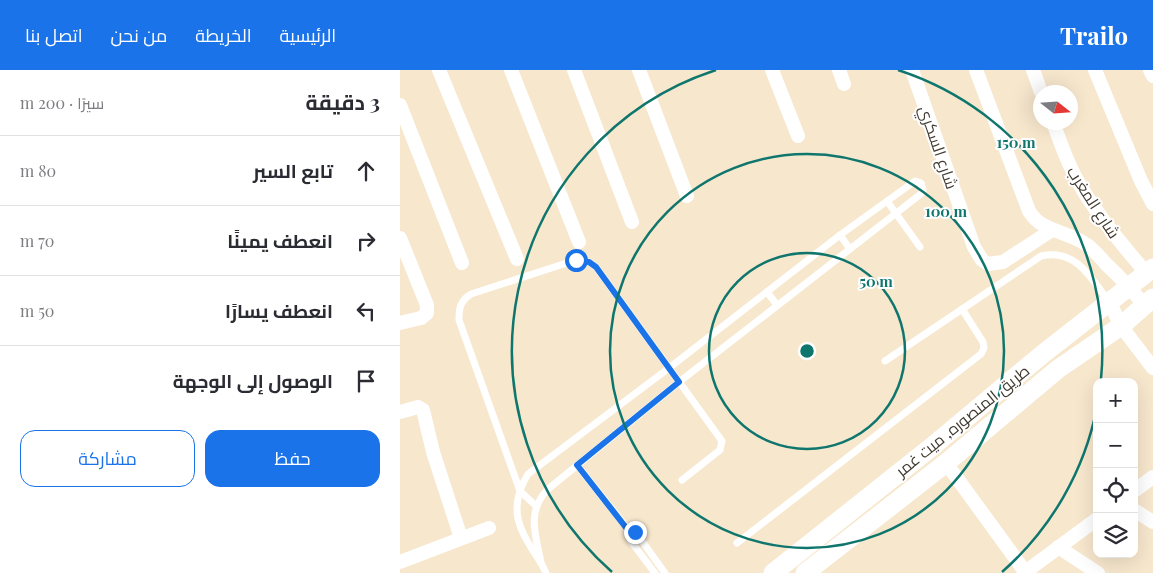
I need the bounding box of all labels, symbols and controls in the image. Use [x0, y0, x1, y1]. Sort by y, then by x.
text: Trailo [1060, 19, 1128, 51]
text: اتصل بنا [25, 23, 82, 47]
text: من نحن [110, 23, 167, 47]
text: الخريطة [195, 23, 252, 47]
text: الرئيسية [280, 23, 336, 47]
north arrow [1033, 85, 1078, 130]
text: 3 دقيقة [305, 87, 380, 115]
text: سيرًا · 200 m [20, 92, 104, 113]
street label: شارع السكري [911, 102, 963, 193]
text: 150 m [996, 132, 1036, 152]
text: تابع السير [253, 157, 333, 183]
icon: ahead [352, 157, 380, 185]
text: 80 m [20, 160, 56, 181]
street label: شارع المغرب [1061, 162, 1125, 243]
text: 100 m [925, 201, 968, 221]
text: انعطف يمينًا [227, 227, 333, 253]
icon: right [352, 227, 380, 255]
text: 70 m [20, 230, 54, 251]
route start [565, 249, 588, 272]
text: 50 m [859, 271, 893, 291]
text: انعطف يسارًا [225, 297, 333, 323]
icon: left [352, 297, 380, 325]
text: 50 m [20, 300, 54, 321]
centre of rings [798, 342, 816, 360]
street label: طريق المنصوره, ميت غمر [890, 359, 1034, 482]
text: الوصول إلى الوجهة [173, 367, 333, 393]
icon: arrive [352, 367, 380, 395]
map controls [1093, 378, 1138, 558]
button: + [1093, 378, 1138, 423]
button: − [1093, 423, 1138, 468]
button: مشاركة [20, 430, 195, 487]
button: حفظ [205, 430, 380, 487]
button: locate [1093, 468, 1138, 513]
button: layers [1093, 513, 1138, 558]
route end [624, 521, 647, 544]

